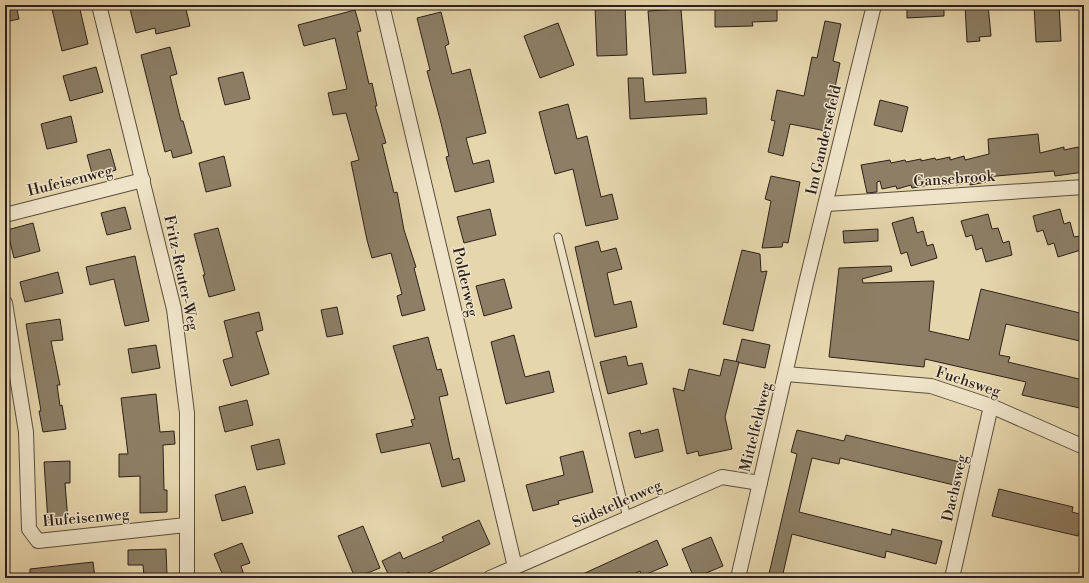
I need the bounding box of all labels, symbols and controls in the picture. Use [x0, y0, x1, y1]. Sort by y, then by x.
street label: Im Gandersefeld [802, 83, 846, 197]
street label: Hufeisenweg [26, 161, 115, 201]
street label: Gansebrook [913, 167, 996, 191]
street label: Fritz-Reuter-Weg [159, 213, 203, 333]
street label: Polderweg [448, 245, 482, 319]
street label: Fuchsweg [933, 363, 1003, 401]
street label: Mittelfeldweg [736, 380, 776, 474]
street label: Dachsweg [938, 452, 972, 523]
street label: Südstellenweg [569, 476, 665, 532]
street label: Hufeisenweg [42, 505, 130, 531]

